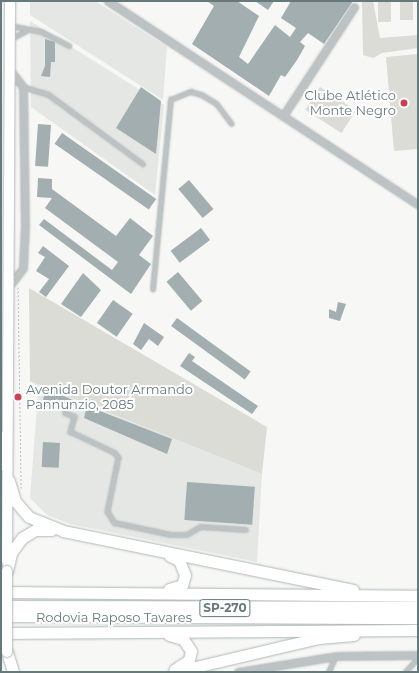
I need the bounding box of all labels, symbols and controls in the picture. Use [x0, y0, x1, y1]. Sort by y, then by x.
place label: Clube Atlético Monte Negro [304, 88, 396, 119]
marker: Clube Atlético Monte Negro [399, 98, 409, 108]
place label: Avenida Doutor Armando Pannunzio, 2085 [26, 382, 193, 413]
marker: Avenida Doutor Armando Pannunzio, 2085 [13, 392, 23, 402]
road number: SP-270 [199, 598, 251, 618]
street label: Rodovia Raposo Tavares [36, 609, 192, 625]

